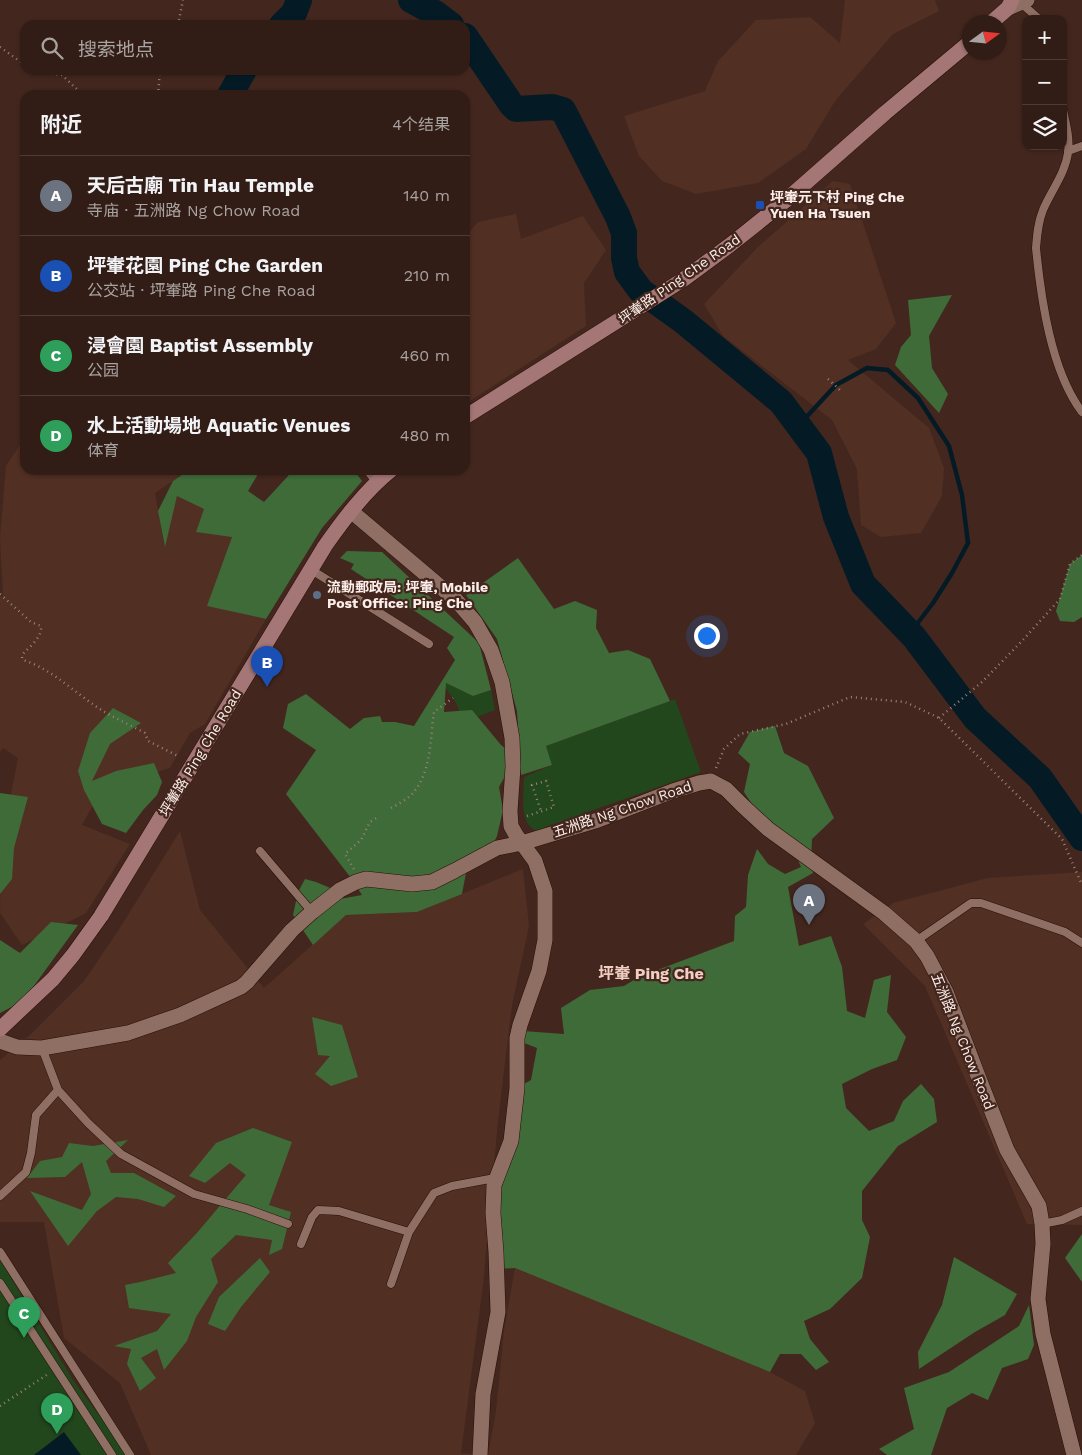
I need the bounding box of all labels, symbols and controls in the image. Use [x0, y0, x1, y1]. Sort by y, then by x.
north arrow [962, 15, 1007, 60]
map controls [1022, 15, 1067, 150]
button: + [1022, 15, 1067, 60]
search box [20, 20, 470, 75]
icon: search [38, 34, 66, 62]
text: 搜索地点 [78, 38, 154, 61]
button: − [1022, 60, 1067, 105]
button: layers [1022, 105, 1067, 150]
text: 附近 [40, 112, 82, 137]
text: 4个结果 [392, 115, 450, 134]
text: 天后古廟 Tin Hau Temple [87, 174, 314, 197]
text: A [51, 186, 61, 205]
text: 140 m [403, 186, 450, 205]
place label: 坪輋元下村 Ping Che Yuen Ha Tsuen [770, 189, 904, 221]
marker: 坪輋元下村 Ping Che Yuen Ha Tsuen [754, 199, 766, 211]
text: 寺庙 · 五洲路 Ng Chow Road [87, 201, 300, 220]
street label: 坪輋路 Ping Che Road [615, 231, 743, 327]
text: 坪輋花園 Ping Che Garden [87, 254, 323, 277]
text: B [51, 266, 61, 285]
text: 210 m [404, 266, 450, 285]
text: 公交站 · 坪輋路 Ping Che Road [87, 281, 316, 300]
text: 浸會園 Baptist Assembly [87, 334, 313, 357]
text: C [51, 346, 61, 365]
text: 460 m [400, 346, 450, 365]
text: 公园 [87, 361, 119, 380]
text: 水上活動場地 Aquatic Venues [87, 414, 350, 437]
text: D [50, 426, 62, 445]
text: 480 m [400, 426, 450, 445]
text: 体育 [87, 441, 119, 460]
place label: 流動郵政局: 坪輋, Mobile Post Office: Ping Che [327, 579, 488, 611]
marker: 流動郵政局: 坪輋, Mobile Post Office: Ping Che [311, 589, 323, 601]
your location [694, 623, 720, 649]
pin: B [251, 646, 283, 687]
street label: 坪輋路 Ping Che Road [156, 687, 244, 819]
street label: 五洲路 Ng Chow Road [550, 778, 694, 840]
pin: A [793, 884, 825, 925]
district label: 坪輋 Ping Che [598, 964, 704, 983]
street label: 五洲路 Ng Chow Road [928, 970, 998, 1112]
pin: C [8, 1297, 40, 1338]
pin: D [41, 1393, 73, 1434]

